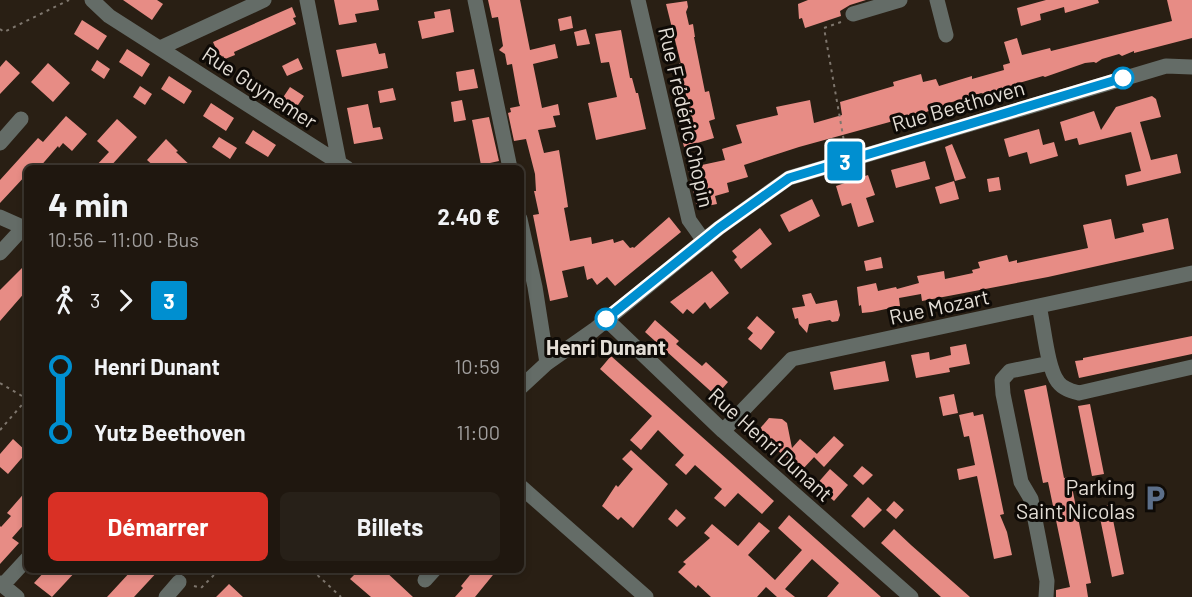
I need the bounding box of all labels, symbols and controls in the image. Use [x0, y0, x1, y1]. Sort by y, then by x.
street label: Rue Frédéric Chopin [654, 24, 720, 210]
street label: Rue Guynemer [198, 41, 322, 134]
unlabelled marker [1112, 67, 1134, 89]
street label: Rue Beethoven [889, 74, 1027, 136]
line badge: 3 [826, 142, 864, 180]
text: 3 [839, 149, 851, 174]
text: 4 min [48, 184, 129, 224]
text: 2.40 € [438, 203, 500, 229]
text: 10:56 – 11:00 · Bus [48, 227, 199, 251]
street label: Rue Mozart [887, 283, 991, 329]
icon: walk [48, 284, 81, 317]
icon: forward [109, 284, 142, 317]
text: 3 [90, 288, 100, 312]
text: 3 [163, 288, 175, 313]
marker: Henri Dunant [595, 308, 617, 330]
place label: Henri Dunant [546, 334, 666, 359]
text: Henri Dunant [94, 353, 220, 379]
text: 10:59 [454, 354, 500, 378]
street label: Rue Henri Dunant [704, 382, 838, 506]
text: Yutz Beethoven [94, 419, 246, 445]
text: 11:00 [457, 420, 500, 444]
place label: Parking Saint Nicolas [1016, 474, 1135, 523]
parking icon: Parking Saint Nicolas [1140, 483, 1170, 513]
button: Démarrer [48, 492, 268, 561]
button: Billets [280, 492, 500, 561]

